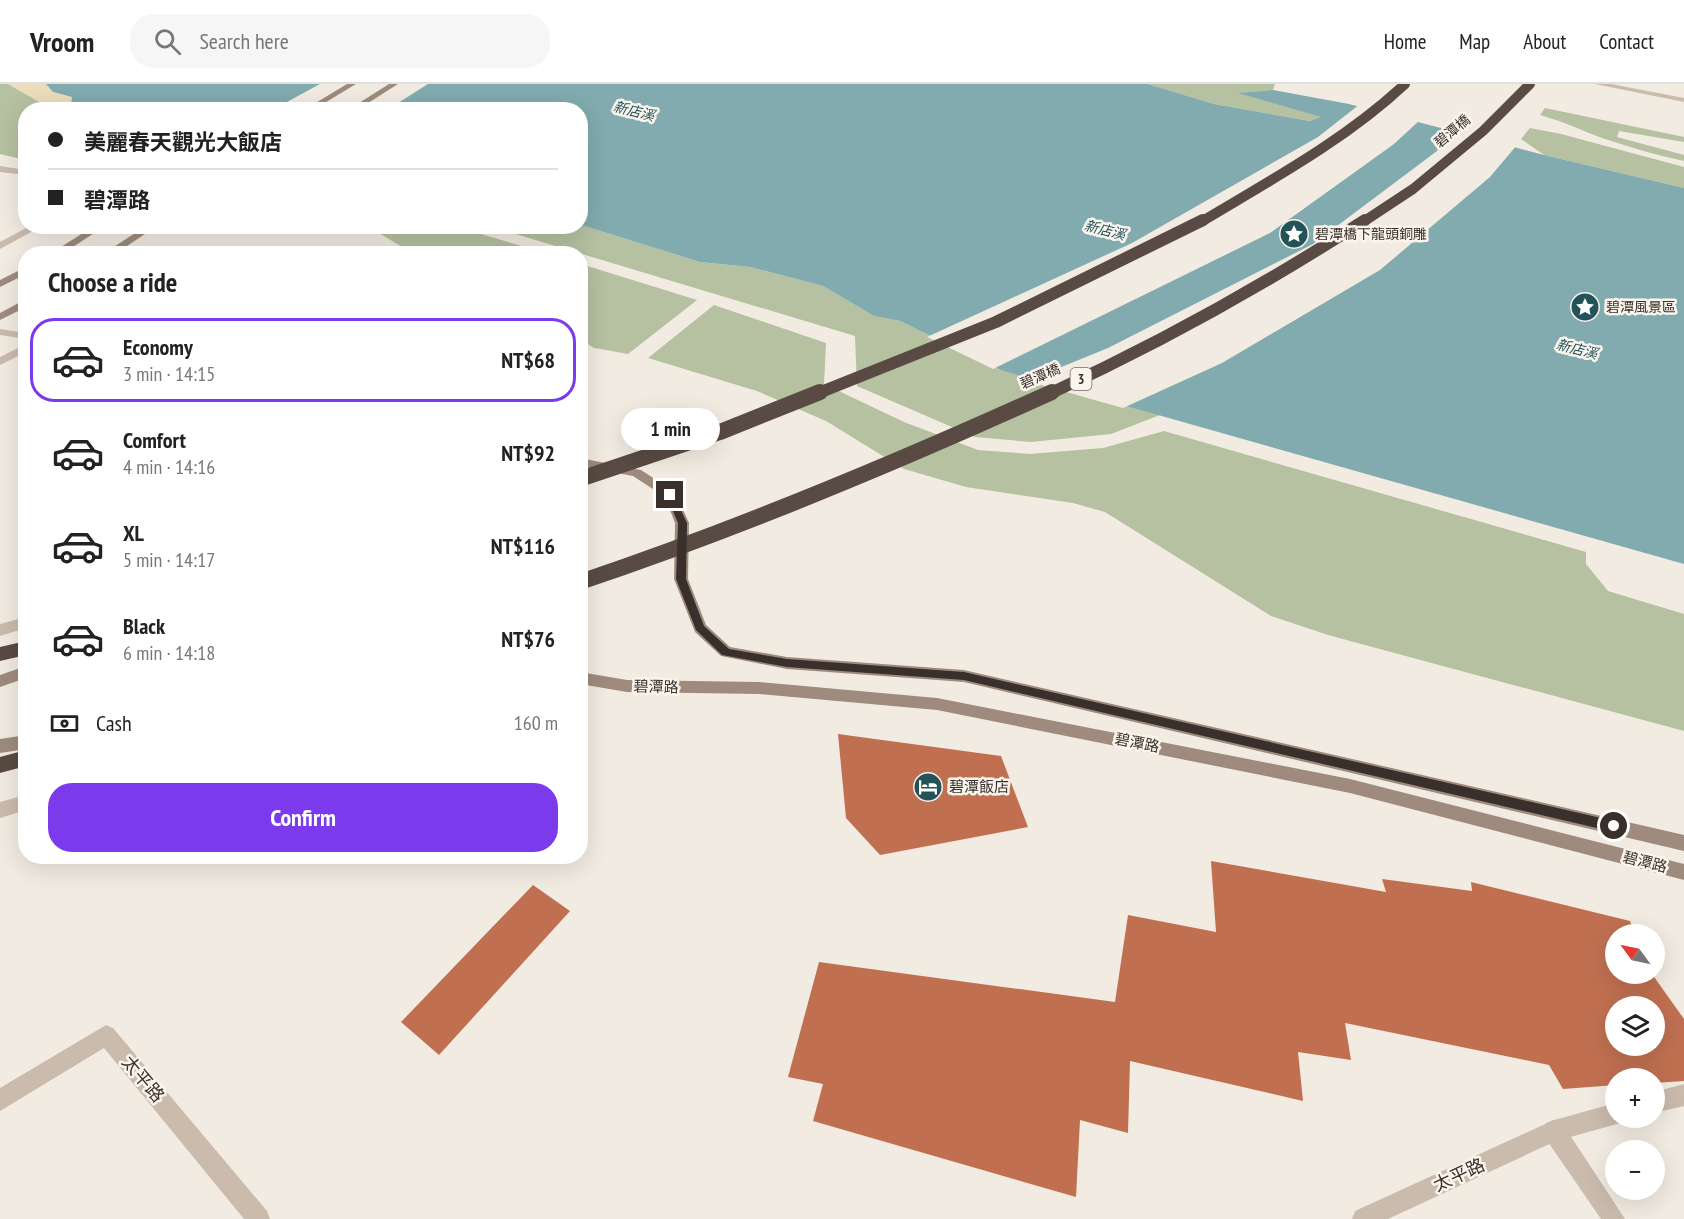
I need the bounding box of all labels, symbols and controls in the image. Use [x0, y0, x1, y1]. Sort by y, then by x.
search box [130, 14, 550, 68]
text: Vroom [30, 23, 94, 60]
icon: search [151, 25, 184, 58]
text: Search here [199, 27, 289, 55]
text: Home [1384, 28, 1426, 55]
text: Map [1459, 28, 1490, 55]
text: About [1523, 28, 1566, 55]
text: Contact [1599, 28, 1654, 55]
water label: 新店溪 [611, 97, 658, 125]
street label: 碧潭橋 [1430, 111, 1474, 151]
text: 美麗春天觀光大飯店 [84, 128, 282, 156]
text: 碧潭路 [84, 186, 150, 214]
water label: 新店溪 [1082, 216, 1129, 244]
place icon: 碧潭橋下龍頭銅雕 [1278, 218, 1310, 250]
place label: 碧潭橋下龍頭銅雕 [1315, 225, 1427, 243]
text: Choose a ride [48, 265, 177, 299]
place icon: 碧潭風景區 [1569, 291, 1601, 323]
place label: 碧潭風景區 [1606, 298, 1676, 316]
icon: car [51, 333, 105, 387]
text: Economy [123, 333, 193, 361]
water label: 新店溪 [1554, 335, 1601, 363]
text: NT$68 [501, 346, 555, 374]
street label: 碧潭橋 [1017, 359, 1063, 393]
text: 3 min · 14:15 [123, 361, 215, 387]
road number: 3 [1070, 368, 1092, 390]
callout: 1 min [620, 408, 720, 450]
text: 1 min [650, 416, 691, 442]
icon: car [51, 426, 105, 480]
text: Comfort [123, 426, 186, 454]
text: NT$92 [501, 439, 555, 467]
text: 4 min · 14:16 [123, 454, 215, 480]
route end [656, 481, 683, 508]
icon: car [51, 519, 105, 573]
text: XL [123, 519, 144, 547]
text: NT$116 [491, 532, 555, 560]
text: 5 min · 14:17 [123, 547, 215, 573]
icon: car [51, 612, 105, 666]
text: Black [123, 612, 165, 640]
text: NT$76 [501, 625, 555, 653]
text: 6 min · 14:18 [123, 640, 215, 666]
street label: 碧潭路 [633, 677, 679, 696]
icon: cash [48, 707, 81, 740]
text: Cash [96, 709, 132, 737]
text: 160 m [514, 710, 558, 736]
street label: 碧潭路 [1113, 729, 1161, 756]
hotel icon: 碧潭飯店 [912, 771, 944, 803]
place label: 碧潭飯店 [949, 777, 1009, 796]
button: Confirm [48, 783, 558, 852]
route start [1600, 812, 1627, 839]
street label: 碧潭路 [1621, 847, 1669, 876]
north arrow [1605, 924, 1665, 984]
map controls [1605, 924, 1665, 1200]
button: layers [1605, 996, 1665, 1056]
street label: 太平路 [117, 1051, 170, 1107]
button: + [1605, 1068, 1665, 1128]
button: − [1605, 1140, 1665, 1200]
street label: 太平路 [1429, 1153, 1488, 1196]

